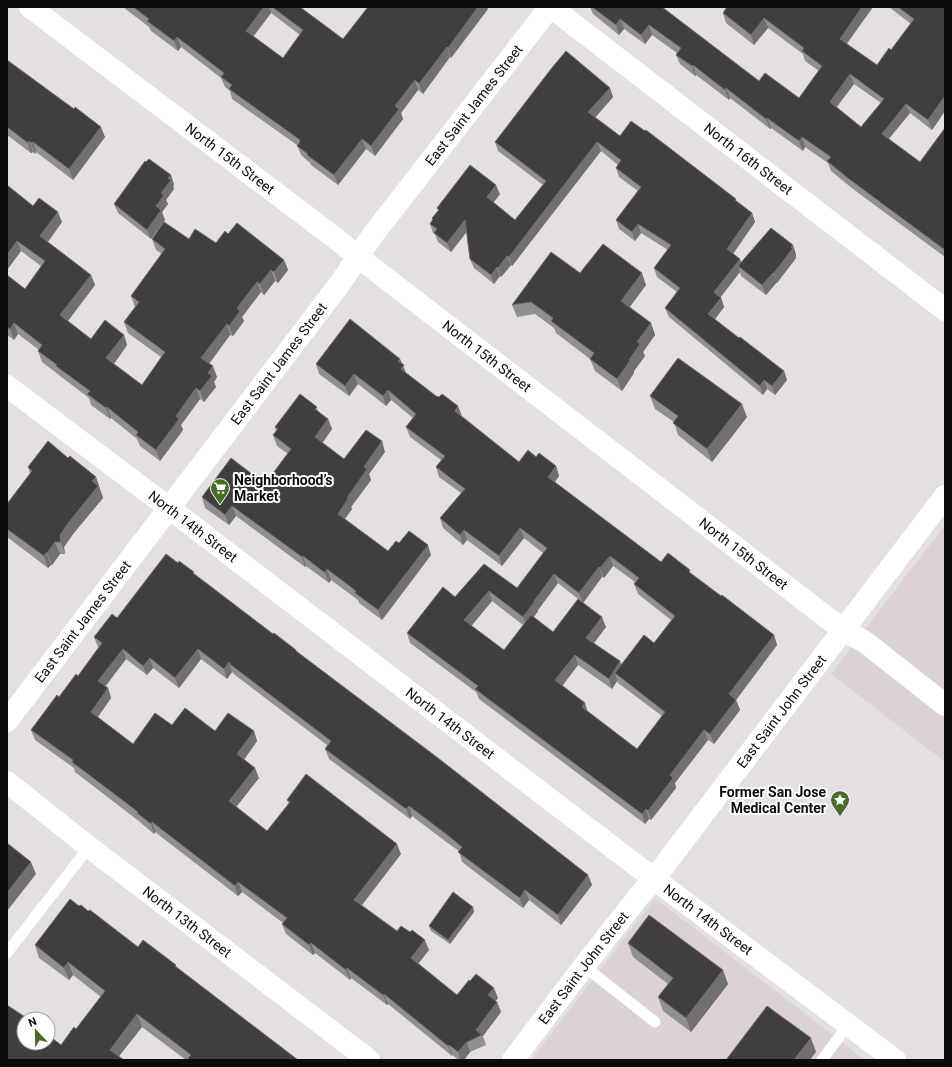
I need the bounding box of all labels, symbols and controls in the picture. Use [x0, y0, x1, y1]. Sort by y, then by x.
street label: East Saint James Street [422, 41, 526, 169]
street label: North 15th Street [182, 120, 278, 198]
street label: North 16th Street [701, 120, 796, 198]
street label: East Saint James Street [227, 299, 331, 428]
street label: North 15th Street [439, 317, 535, 395]
place label: Neighborhood’s Market [234, 472, 333, 504]
supermarket icon: Neighborhood’s Market [209, 477, 231, 505]
street label: North 14th Street [145, 487, 241, 566]
street label: North 15th Street [696, 515, 791, 593]
street label: East Saint James Street [31, 557, 134, 686]
street label: East Saint John Street [733, 651, 830, 771]
street label: North 14th Street [403, 684, 498, 762]
place label: Former San Jose Medical Center [719, 784, 826, 816]
place icon: Former San Jose Medical Center [829, 789, 851, 817]
street label: North 14th Street [660, 881, 756, 958]
street label: North 13th Street [140, 883, 235, 961]
street label: East Saint John Street [535, 908, 632, 1027]
north arrow [16, 1011, 56, 1051]
text: N [26, 1015, 39, 1030]

